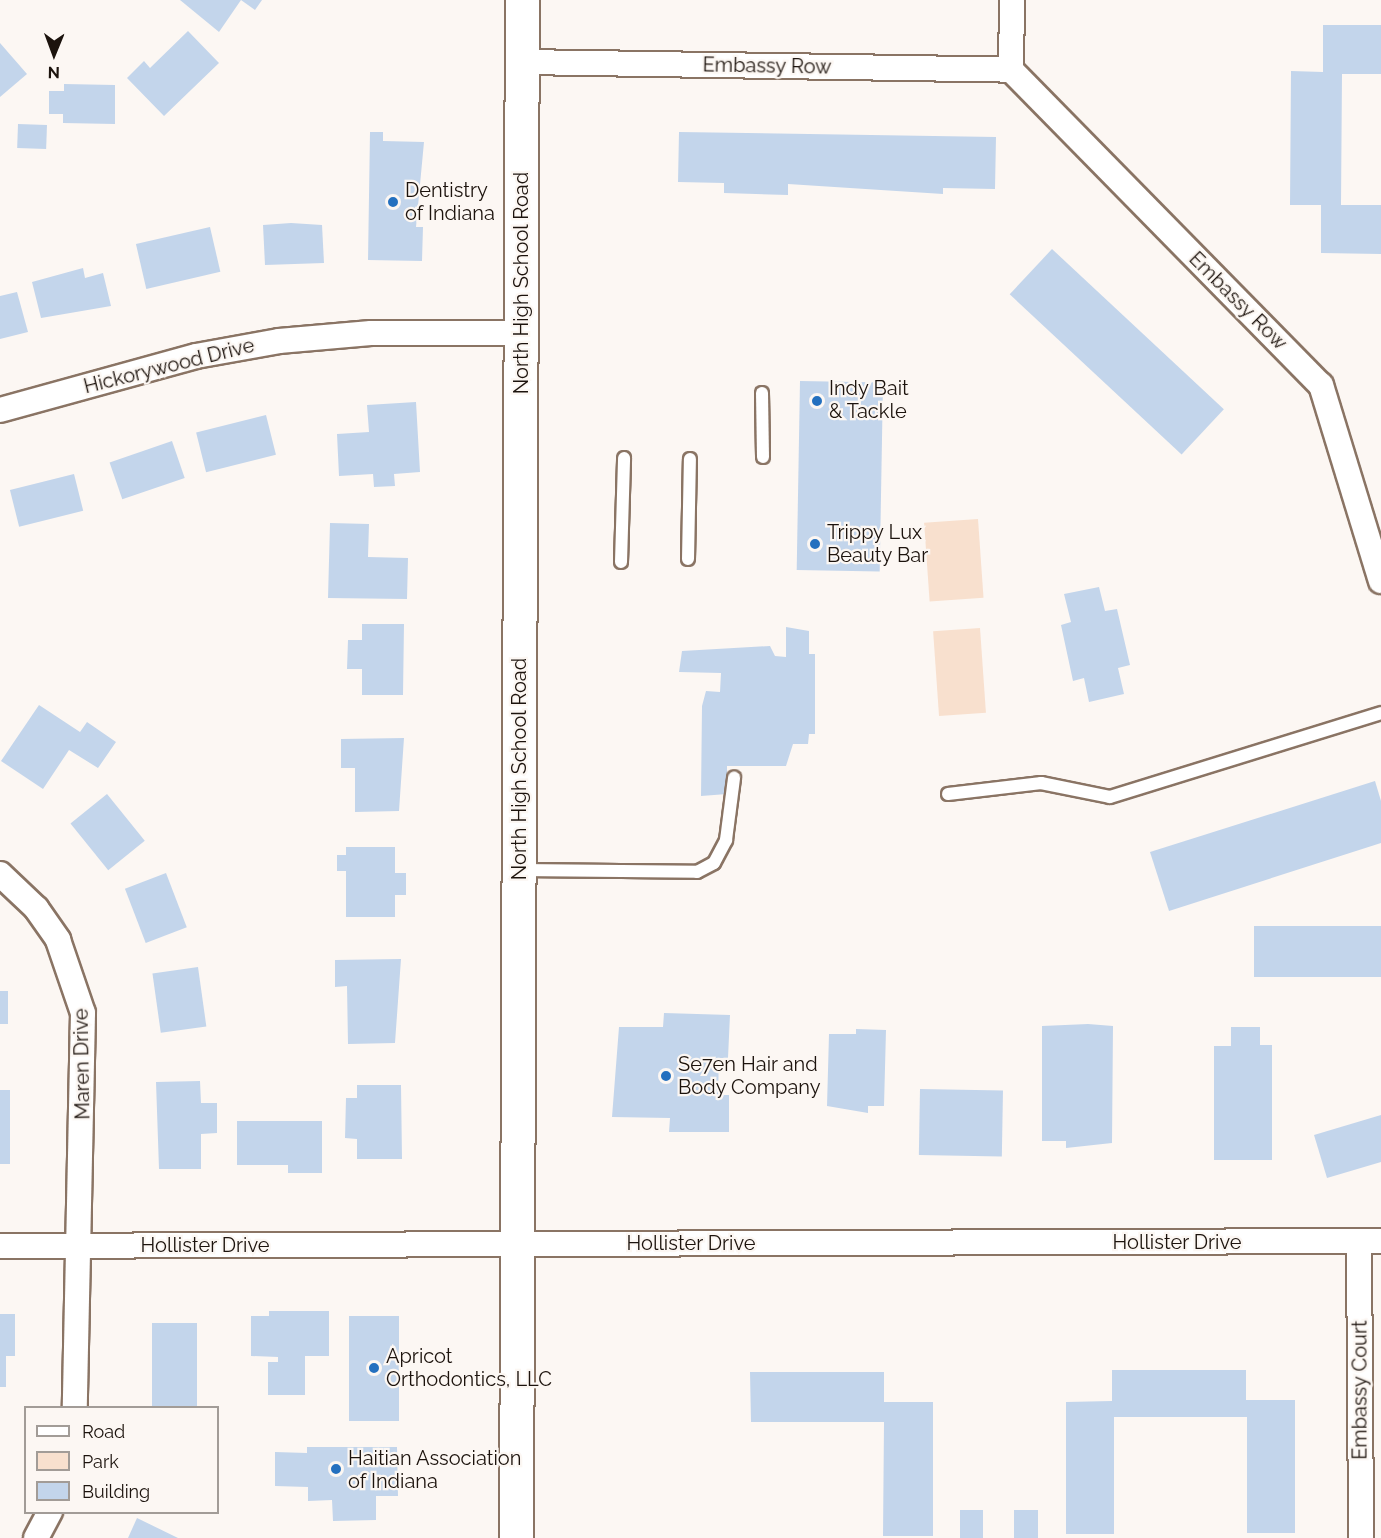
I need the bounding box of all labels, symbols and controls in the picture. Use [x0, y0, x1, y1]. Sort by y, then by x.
north arrow [24, 24, 84, 84]
street label: Embassy Row [702, 53, 832, 79]
text: N [47, 63, 60, 82]
street label: North High School Road [509, 172, 533, 394]
place label: Dentistry of Indiana [405, 178, 495, 225]
marker: Dentistry of Indiana [386, 195, 400, 209]
street label: Embassy Row [1184, 247, 1292, 355]
street label: Hickorywood Drive [81, 333, 257, 399]
place label: Indy Bait & Tackle [829, 377, 909, 424]
marker: Indy Bait & Tackle [810, 394, 824, 408]
place label: Trippy Lux Beauty Bar [827, 520, 929, 567]
marker: Trippy Lux Beauty Bar [808, 537, 822, 551]
street label: North High School Road [507, 658, 531, 880]
street label: Maren Drive [69, 1008, 95, 1120]
place label: Se7en Hair and Body Company [678, 1052, 821, 1099]
marker: Se7en Hair and Body Company [659, 1069, 673, 1083]
street label: Hollister Drive [1112, 1230, 1242, 1254]
street label: Hollister Drive [626, 1231, 756, 1255]
street label: Hollister Drive [140, 1233, 270, 1257]
street label: Embassy Court [1348, 1320, 1372, 1460]
place label: Apricot Orthodontics, LLC [386, 1344, 552, 1391]
marker: Apricot Orthodontics, LLC [367, 1361, 381, 1375]
legend [24, 1406, 219, 1514]
text: Road [82, 1421, 125, 1442]
place label: Haitian Association of Indiana [348, 1446, 522, 1493]
text: Park [82, 1451, 119, 1472]
marker: Haitian Association of Indiana [329, 1462, 343, 1476]
text: Building [82, 1481, 150, 1502]

